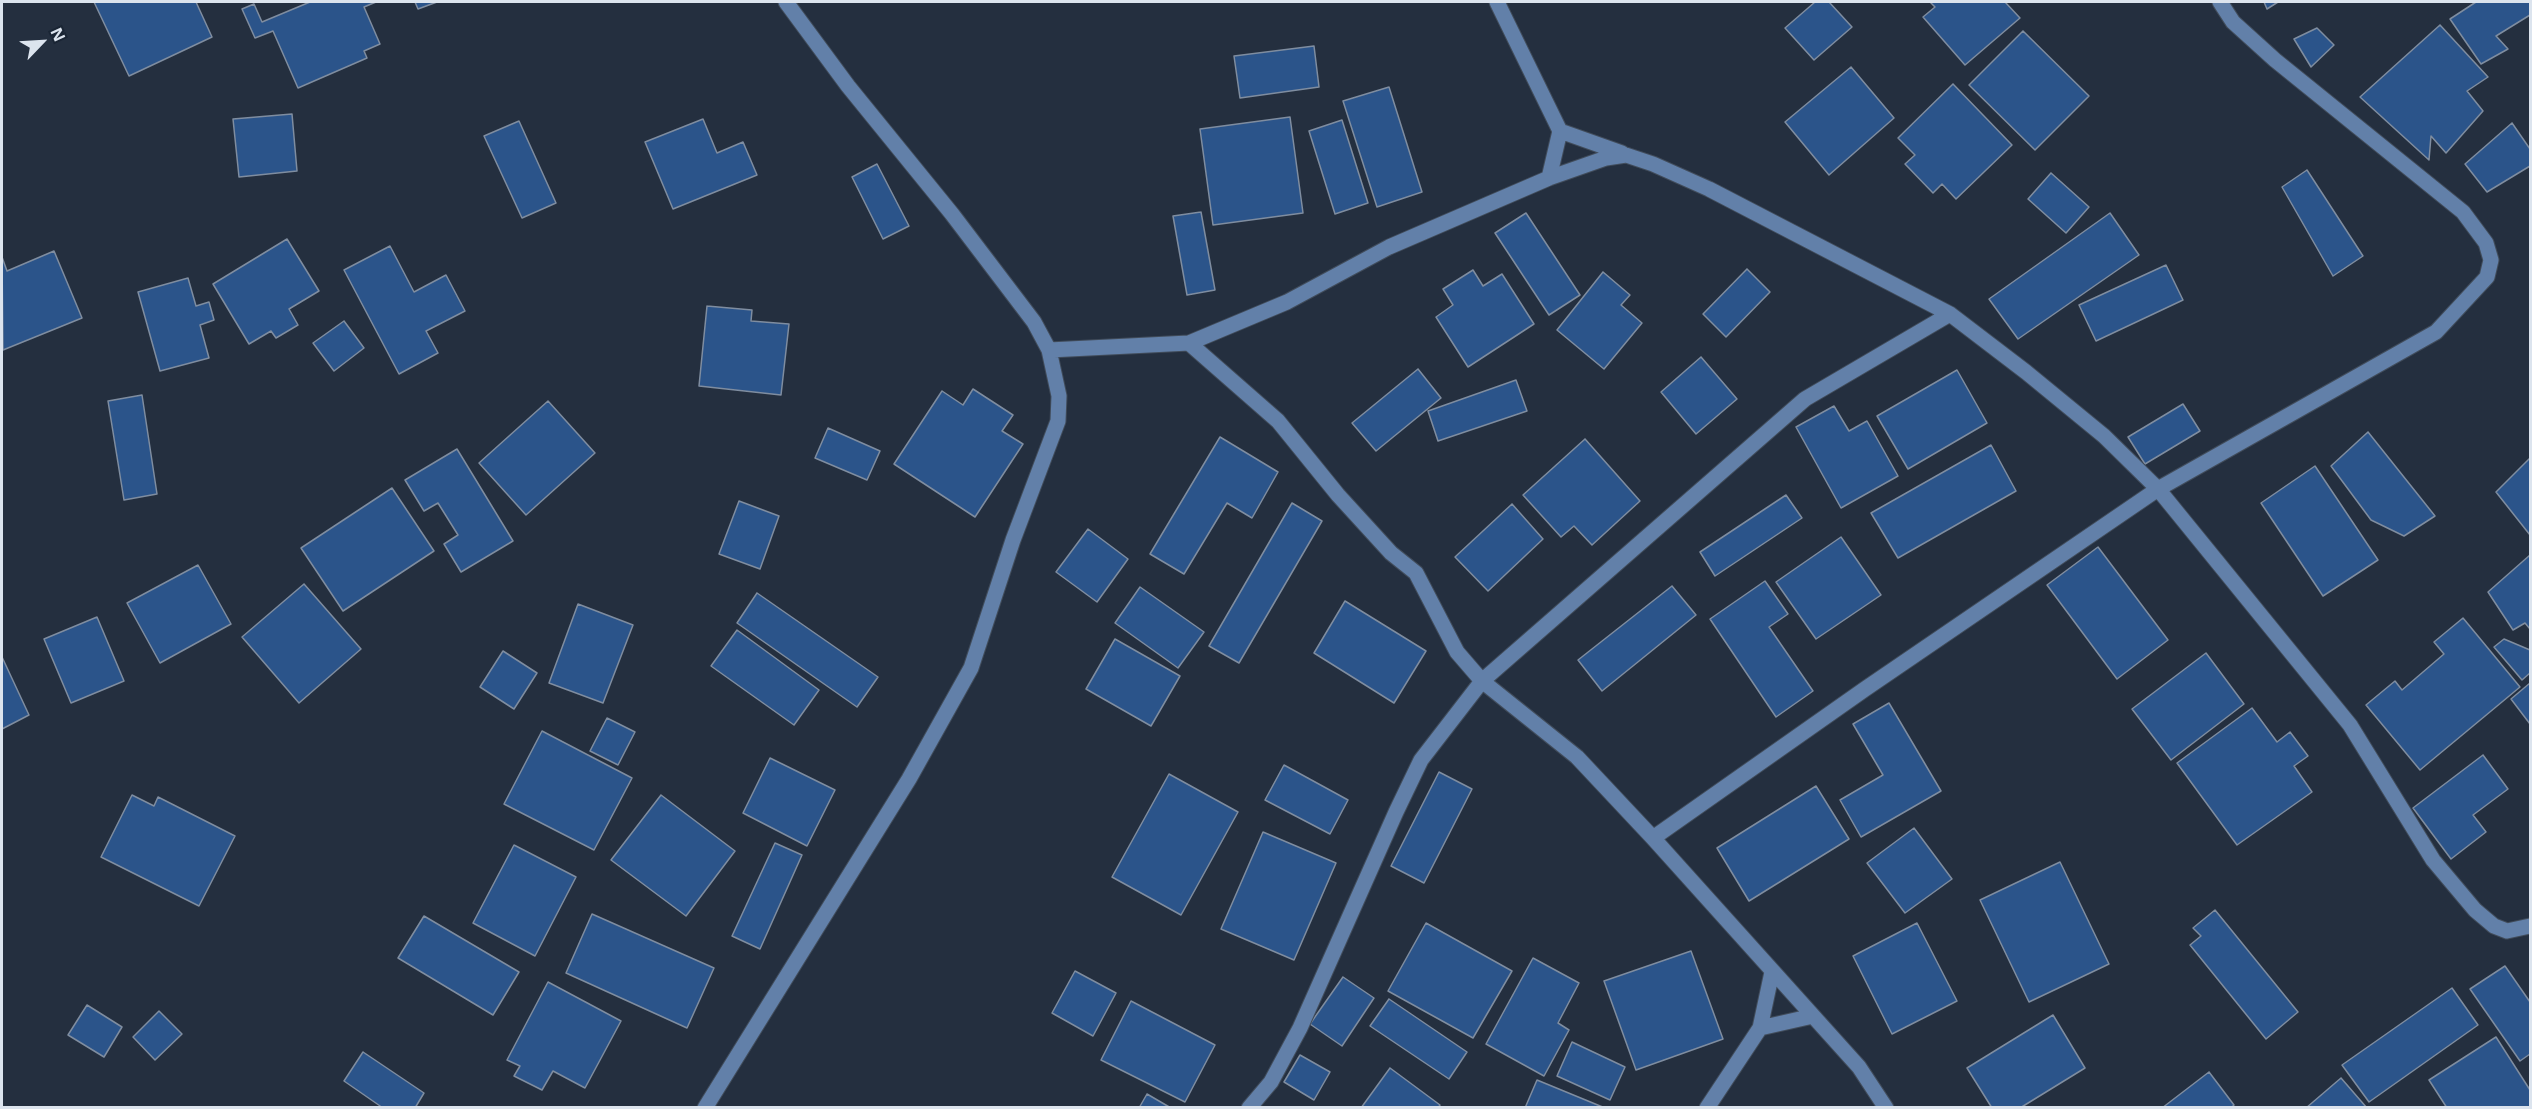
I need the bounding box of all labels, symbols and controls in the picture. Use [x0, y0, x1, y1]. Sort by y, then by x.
north arrow [12, 12, 72, 72]
text: N [46, 24, 71, 45]

